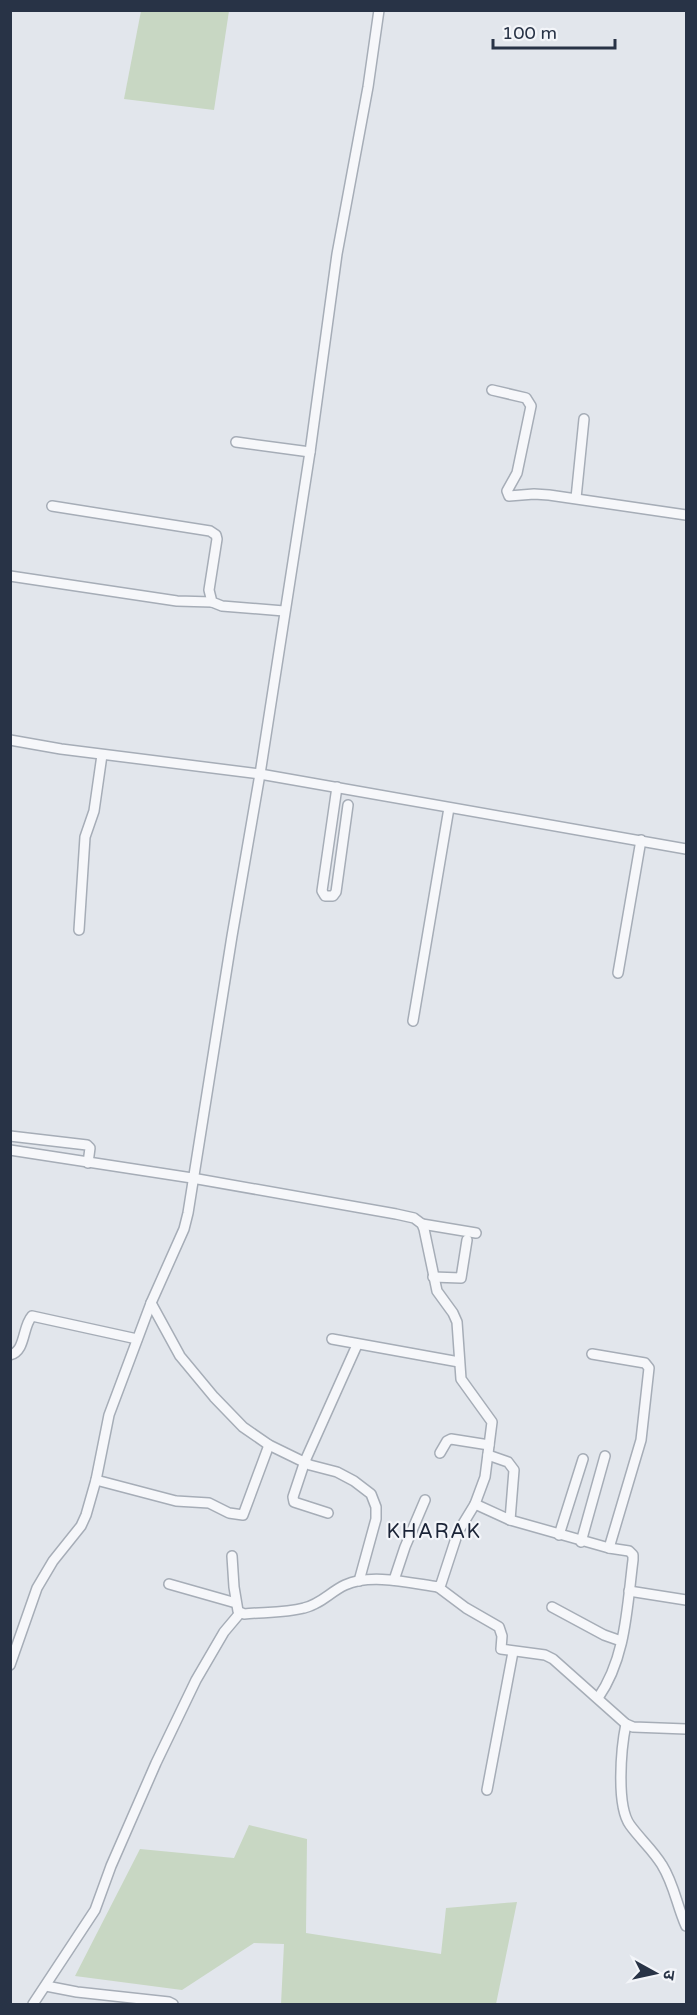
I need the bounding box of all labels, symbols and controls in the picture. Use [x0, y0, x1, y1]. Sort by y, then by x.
scale bar [493, 12, 614, 50]
text: 100 m [502, 22, 557, 44]
district label: KHARAK [387, 1520, 481, 1544]
north arrow [625, 1943, 685, 2003]
text: उ [658, 1969, 679, 1982]

